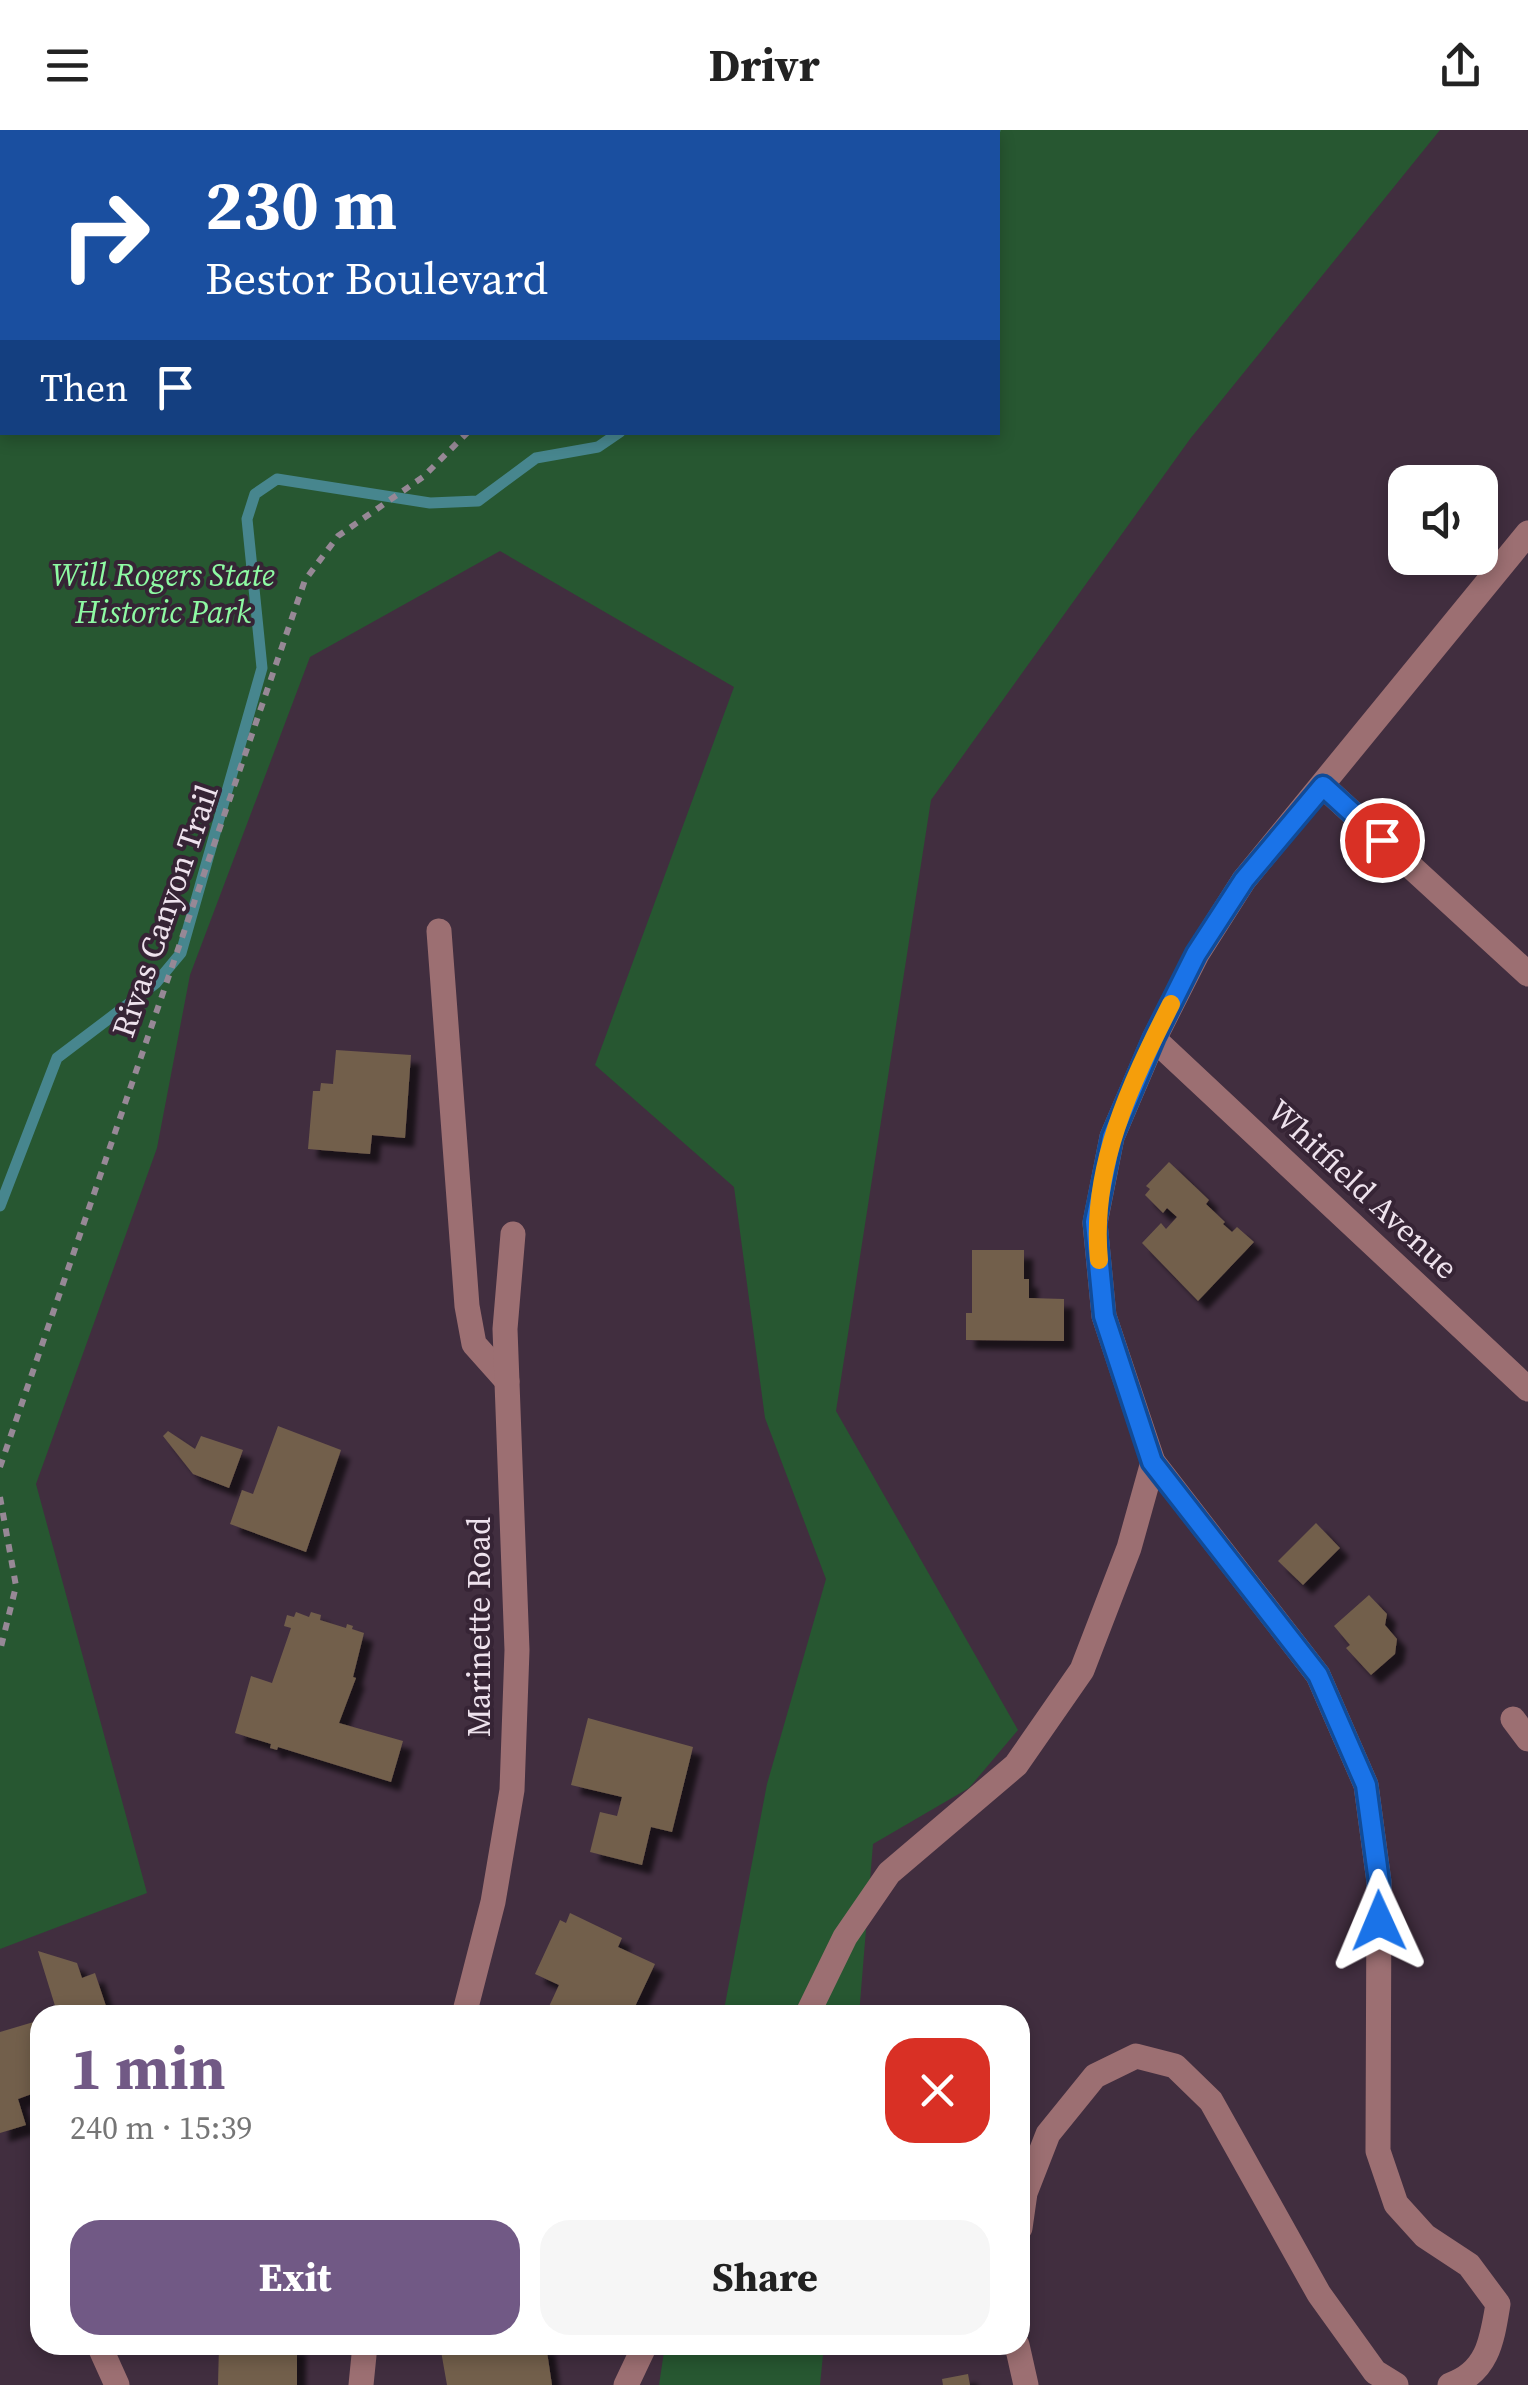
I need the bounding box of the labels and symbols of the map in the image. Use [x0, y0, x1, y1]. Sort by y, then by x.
park label: Will Rogers State Historic Park [51, 553, 275, 634]
street label: Rivas Canyon Trail [101, 779, 229, 1043]
pin [1340, 798, 1425, 883]
street label: Whitfield Avenue [1258, 1089, 1468, 1289]
street label: Marinette Road [457, 1517, 501, 1737]
position arrow [1327, 1869, 1431, 1973]

